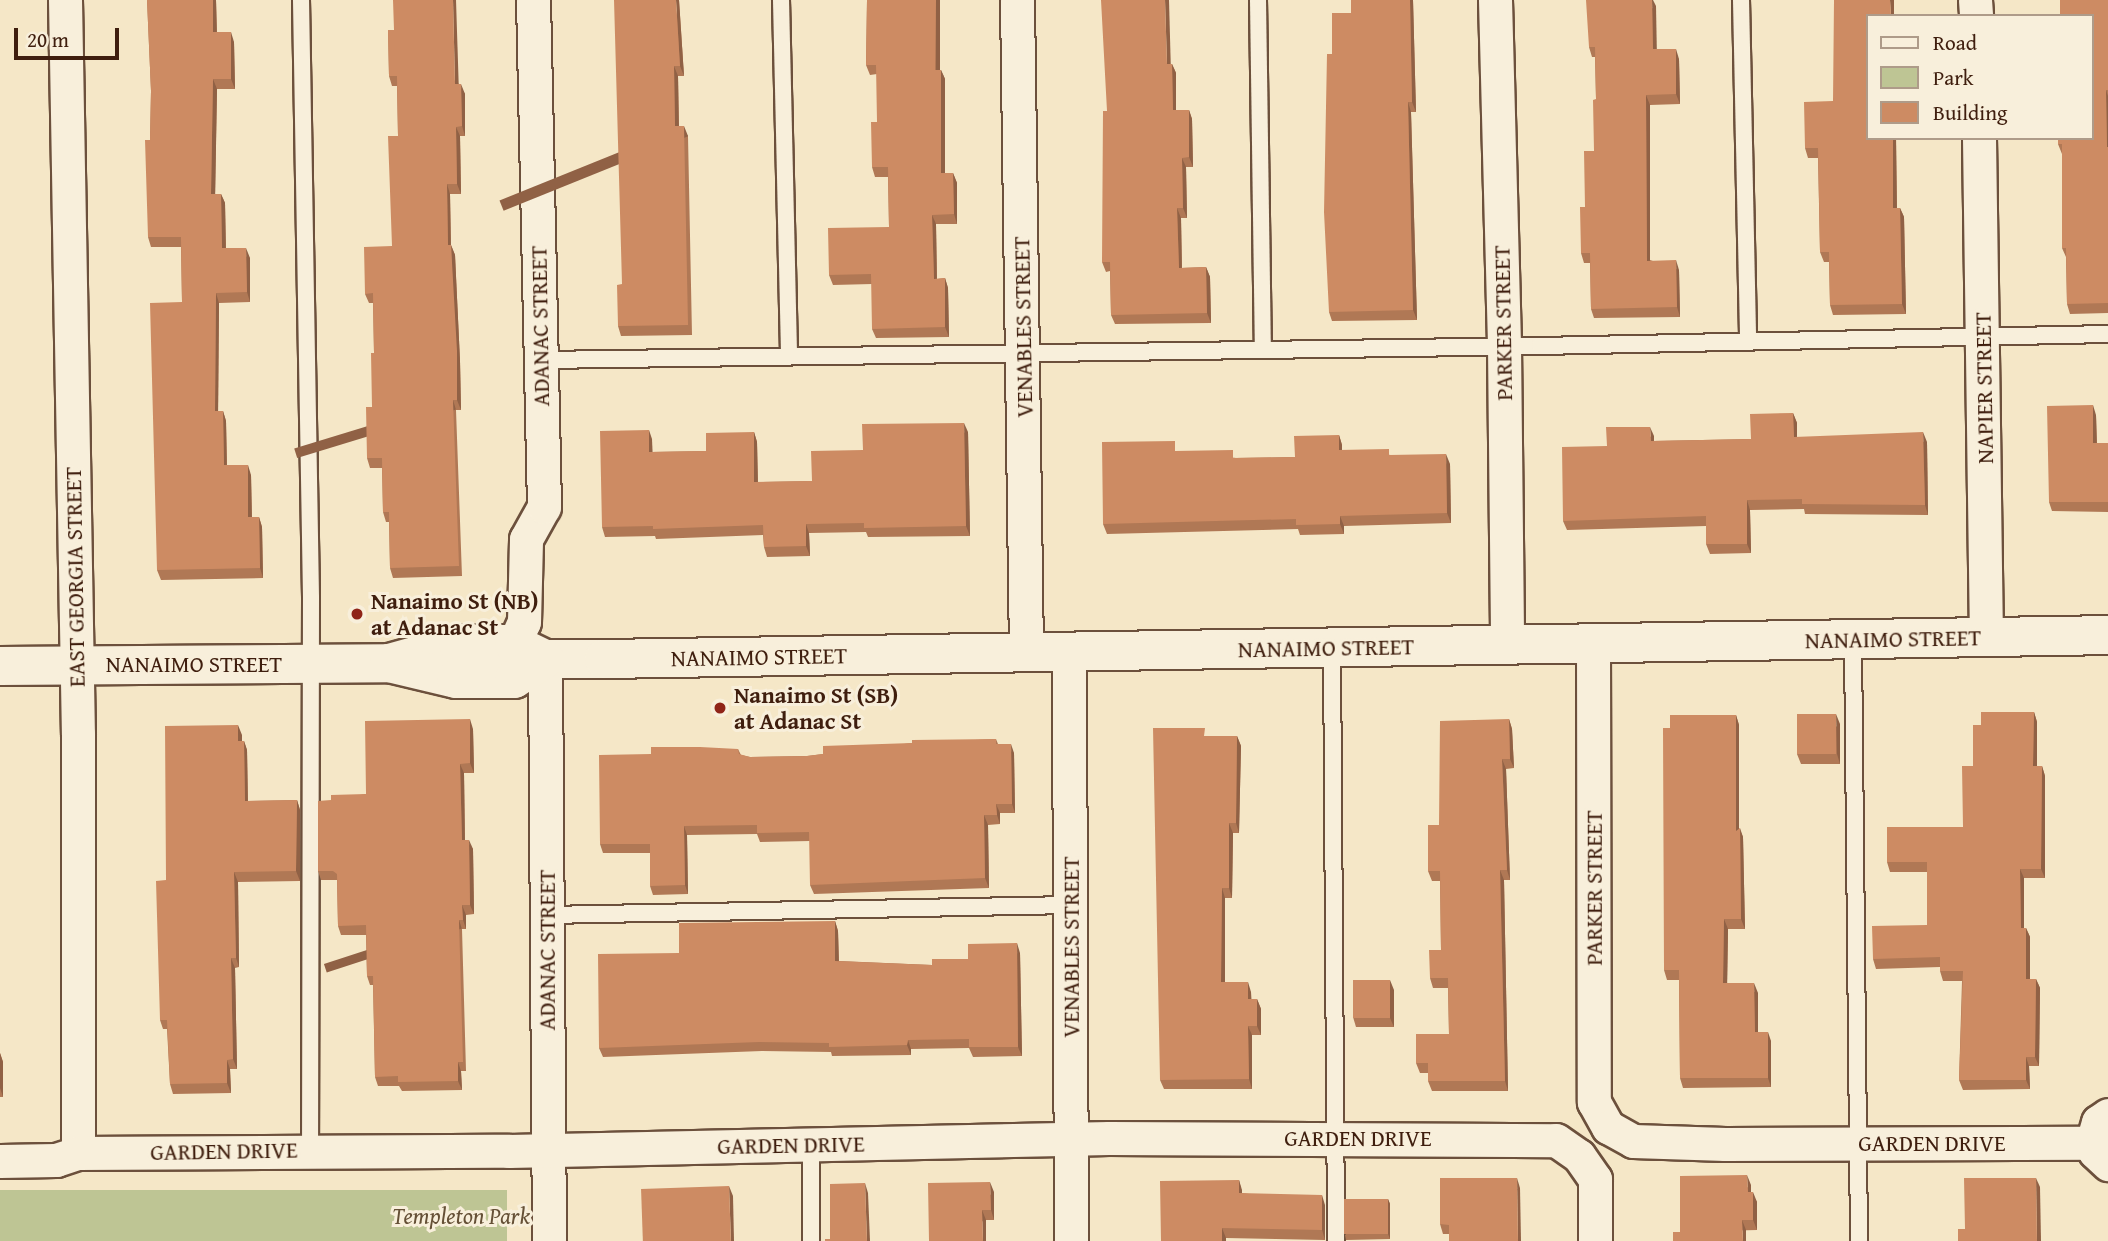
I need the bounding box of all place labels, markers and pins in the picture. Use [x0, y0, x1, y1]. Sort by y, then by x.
place label: Nanaimo St (NB) at Adanac St [371, 587, 539, 641]
marker: Nanaimo St (NB) at Adanac St [349, 606, 365, 622]
place label: Nanaimo St (SB) at Adanac St [734, 681, 898, 735]
marker: Nanaimo St (SB) at Adanac St [712, 700, 728, 716]

